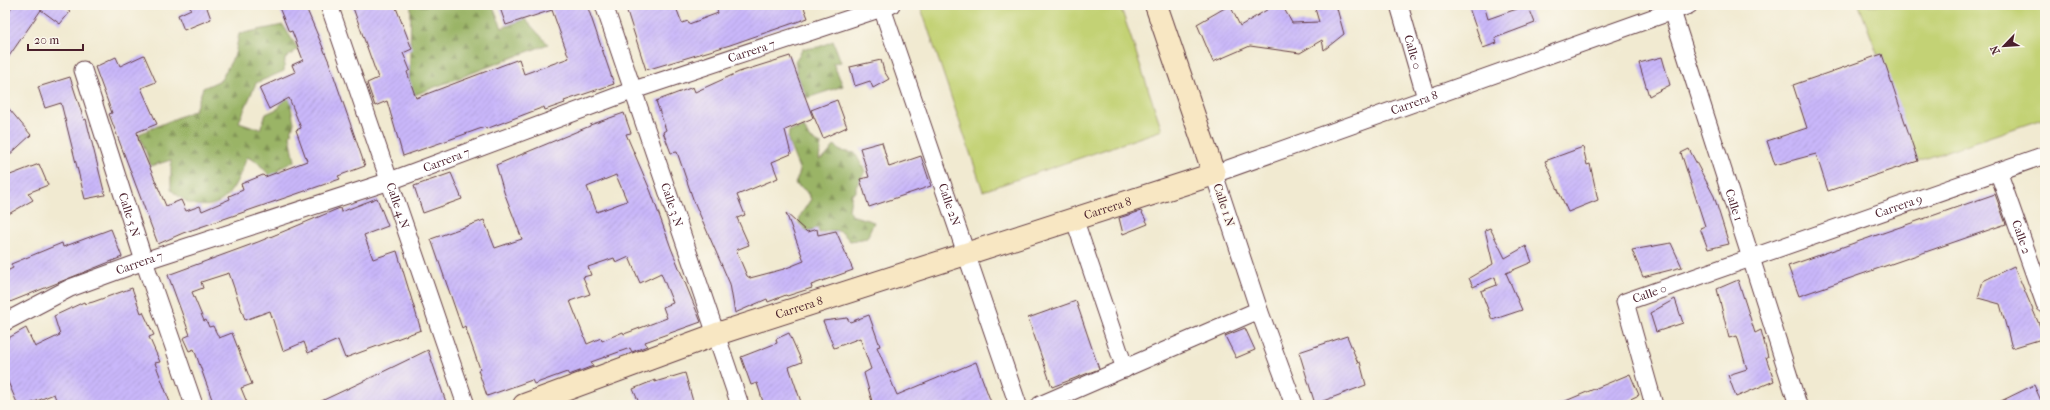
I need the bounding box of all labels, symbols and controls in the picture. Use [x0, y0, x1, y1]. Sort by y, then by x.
scale bar [28, 26, 83, 52]
north arrow [1984, 26, 2024, 66]
text: 20 m [34, 33, 59, 47]
street label: Calle 0 [1401, 33, 1424, 71]
street label: Carrera 7 [726, 37, 777, 65]
text: N [1987, 43, 2003, 57]
street label: Carrera 8 [1389, 88, 1440, 118]
street label: Carrera 7 [421, 145, 472, 175]
street label: Calle 4 N [383, 181, 412, 230]
street label: Calle 3 N [658, 181, 686, 228]
street label: Calle 2N [936, 182, 963, 228]
street label: Calle 1 N [1210, 182, 1238, 228]
street label: Calle 1 [1722, 187, 1746, 223]
street label: Calle 5 N [116, 191, 143, 239]
street label: Carrera 9 [1873, 191, 1924, 221]
street label: Carrera 8 [1082, 194, 1133, 222]
street label: Calle 2 [2009, 218, 2034, 256]
street label: Carrera 7 [114, 248, 165, 278]
street label: Calle 0 [1631, 281, 1669, 306]
street label: Carrera 8 [774, 293, 825, 322]

